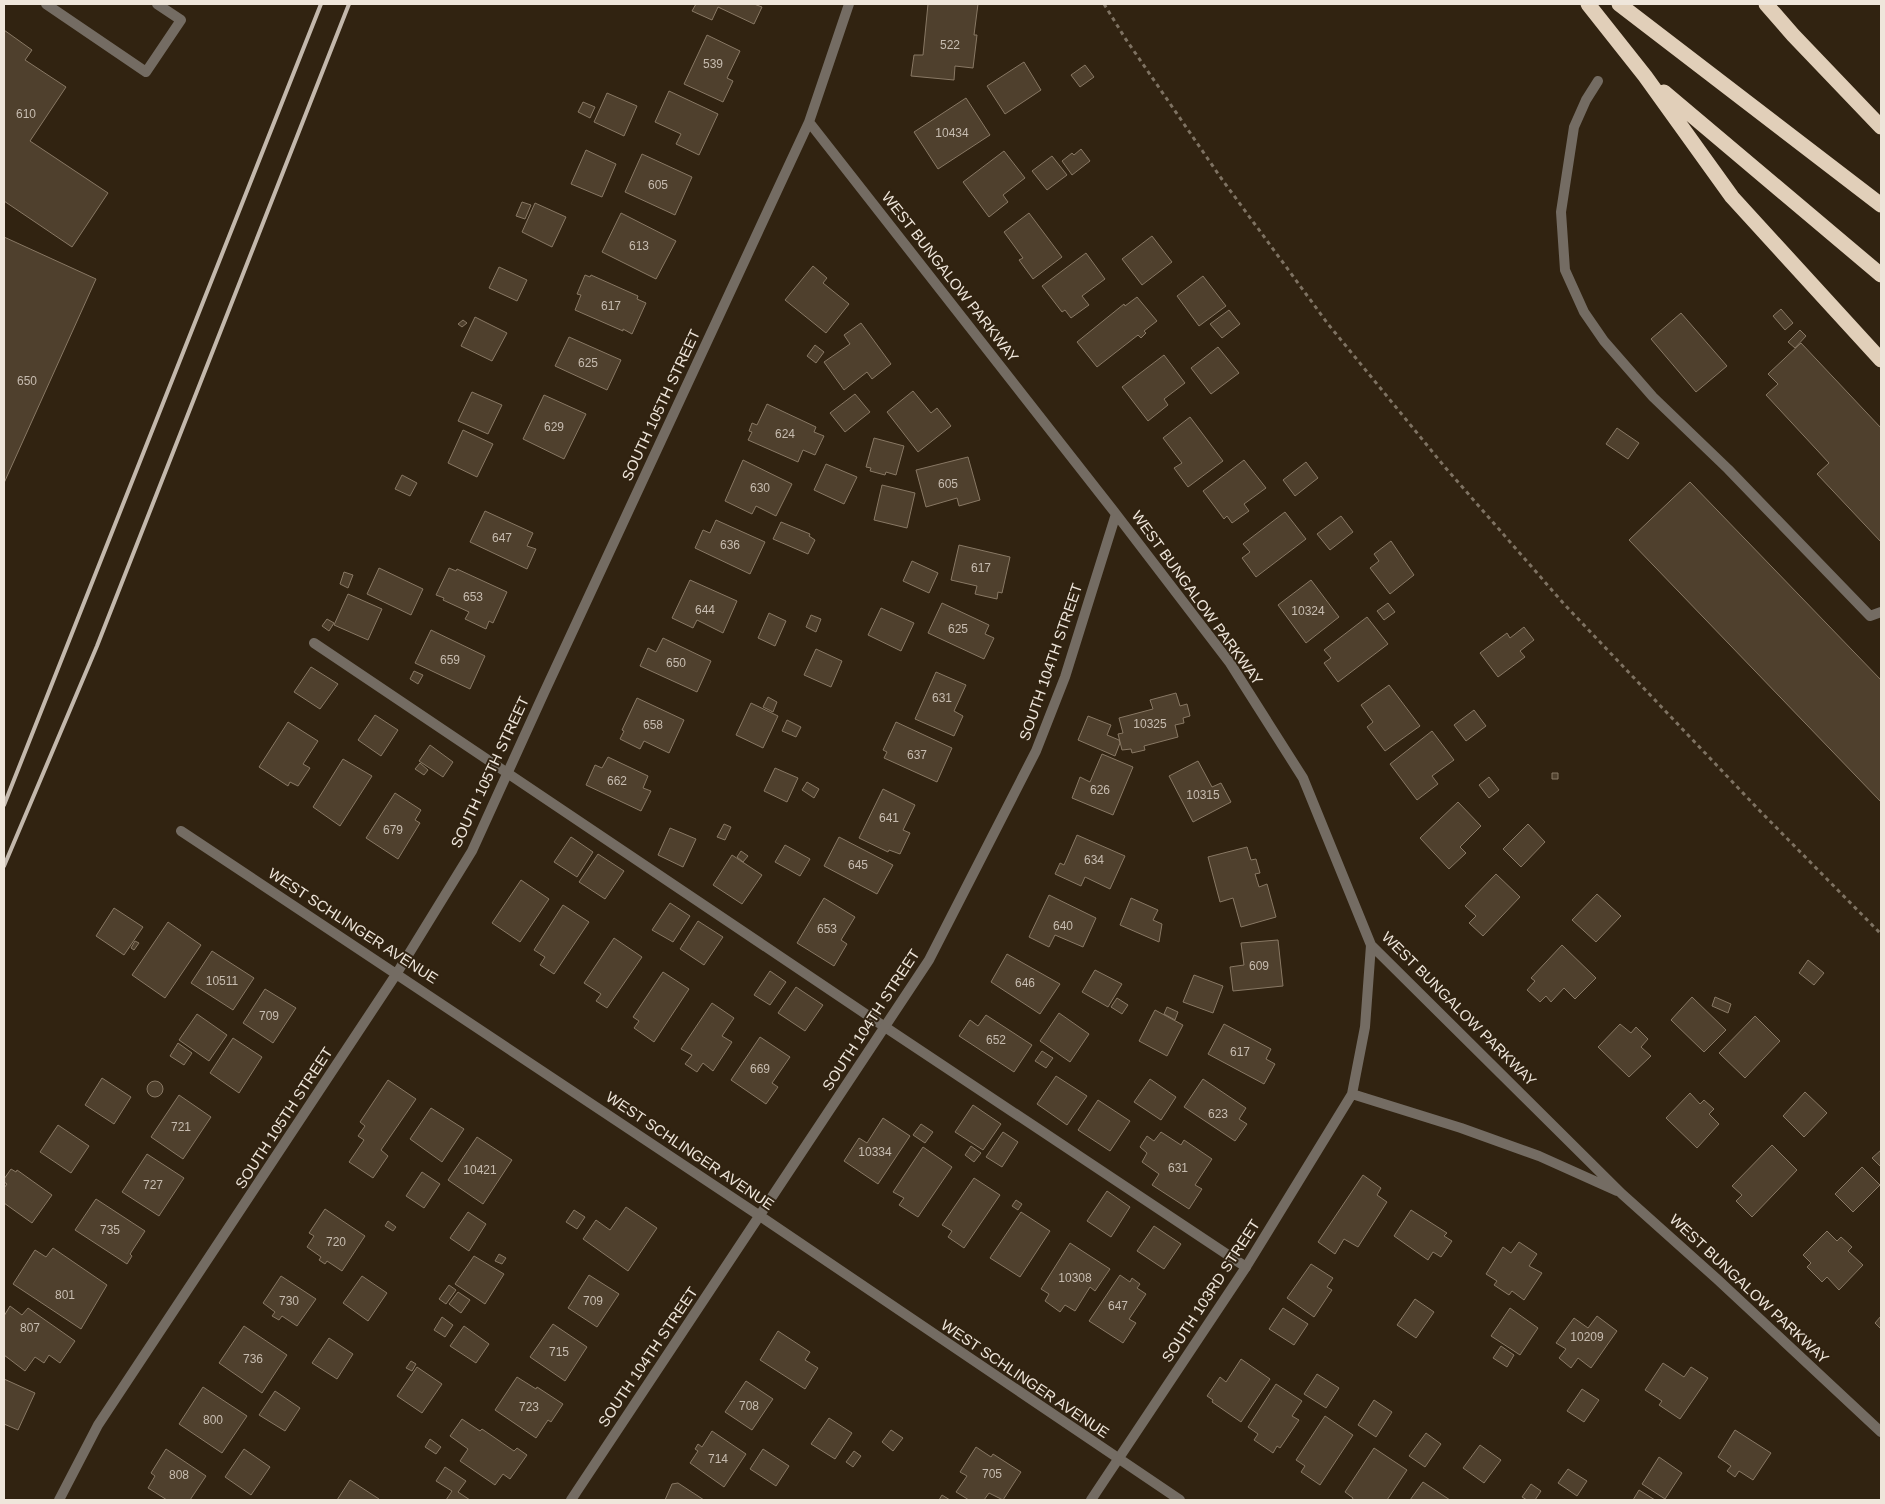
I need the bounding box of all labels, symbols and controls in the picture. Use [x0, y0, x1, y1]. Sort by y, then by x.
house number: 522 [940, 38, 960, 52]
house number: 539 [703, 57, 723, 71]
house number: 610 [16, 107, 36, 121]
house number: 10434 [935, 126, 969, 140]
house number: 605 [648, 178, 668, 192]
street label: WEST BUNGALOW PARKWAY [879, 188, 1022, 365]
house number: 613 [629, 239, 649, 253]
house number: 617 [601, 299, 621, 313]
street label: SOUTH 105TH STREET [618, 326, 703, 483]
house number: 625 [578, 356, 598, 370]
house number: 650 [17, 374, 37, 388]
house number: 629 [544, 420, 564, 434]
house number: 624 [775, 427, 795, 441]
house number: 605 [938, 477, 958, 491]
house number: 630 [750, 481, 770, 495]
street label: WEST BUNGALOW PARKWAY [1128, 507, 1266, 688]
house number: 647 [492, 531, 512, 545]
house number: 636 [720, 538, 740, 552]
house number: 617 [971, 561, 991, 575]
street label: SOUTH 104TH STREET [1016, 581, 1085, 743]
house number: 653 [463, 590, 483, 604]
house number: 644 [695, 603, 715, 617]
house number: 10324 [1291, 604, 1325, 618]
house number: 625 [948, 622, 968, 636]
house number: 659 [440, 653, 460, 667]
house number: 650 [666, 656, 686, 670]
house number: 631 [932, 691, 952, 705]
street label: SOUTH 105TH STREET [447, 693, 532, 850]
house number: 10325 [1133, 717, 1167, 731]
house number: 658 [643, 718, 663, 732]
house number: 637 [907, 748, 927, 762]
house number: 662 [607, 774, 627, 788]
house number: 626 [1090, 783, 1110, 797]
house number: 10315 [1186, 788, 1220, 802]
house number: 641 [879, 811, 899, 825]
house number: 679 [383, 823, 403, 837]
house number: 634 [1084, 853, 1104, 867]
house number: 645 [848, 858, 868, 872]
street label: WEST SCHLINGER AVENUE [265, 864, 441, 987]
house number: 640 [1053, 919, 1073, 933]
house number: 653 [817, 922, 837, 936]
street label: WEST BUNGALOW PARKWAY [1379, 928, 1540, 1089]
street label: SOUTH 104TH STREET [819, 946, 923, 1094]
house number: 609 [1249, 959, 1269, 973]
house number: 10511 [206, 974, 239, 988]
house number: 646 [1015, 976, 1035, 990]
house number: 709 [259, 1009, 279, 1023]
house number: 652 [986, 1033, 1006, 1047]
street label: SOUTH 105TH STREET [232, 1044, 336, 1192]
house number: 617 [1230, 1045, 1250, 1059]
house number: 669 [750, 1062, 770, 1076]
street label: WEST SCHLINGER AVENUE [603, 1088, 777, 1213]
house number: 623 [1208, 1107, 1228, 1121]
house number: 721 [171, 1120, 191, 1134]
house number: 10334 [858, 1145, 892, 1159]
house number: 631 [1168, 1161, 1188, 1175]
house number: 10421 [463, 1163, 497, 1177]
house number: 727 [143, 1178, 163, 1192]
street label: WEST BUNGALOW PARKWAY [1666, 1210, 1832, 1367]
street label: SOUTH 103RD STREET [1158, 1216, 1263, 1365]
house number: 735 [100, 1223, 120, 1237]
house number: 720 [326, 1235, 346, 1249]
house number: 10308 [1058, 1271, 1092, 1285]
street label: SOUTH 104TH STREET [594, 1284, 701, 1430]
house number: 801 [55, 1288, 75, 1302]
house number: 730 [279, 1294, 299, 1308]
house number: 709 [583, 1294, 603, 1308]
house number: 647 [1108, 1299, 1128, 1313]
street label: WEST SCHLINGER AVENUE [938, 1316, 1112, 1441]
house number: 807 [20, 1321, 40, 1335]
house number: 10209 [1570, 1330, 1604, 1344]
house number: 715 [549, 1345, 569, 1359]
house number: 736 [243, 1352, 263, 1366]
house number: 708 [739, 1399, 759, 1413]
house number: 723 [519, 1400, 539, 1414]
house number: 800 [203, 1413, 223, 1427]
house number: 714 [708, 1452, 728, 1466]
house number: 705 [982, 1467, 1002, 1481]
house number: 808 [169, 1468, 189, 1482]

